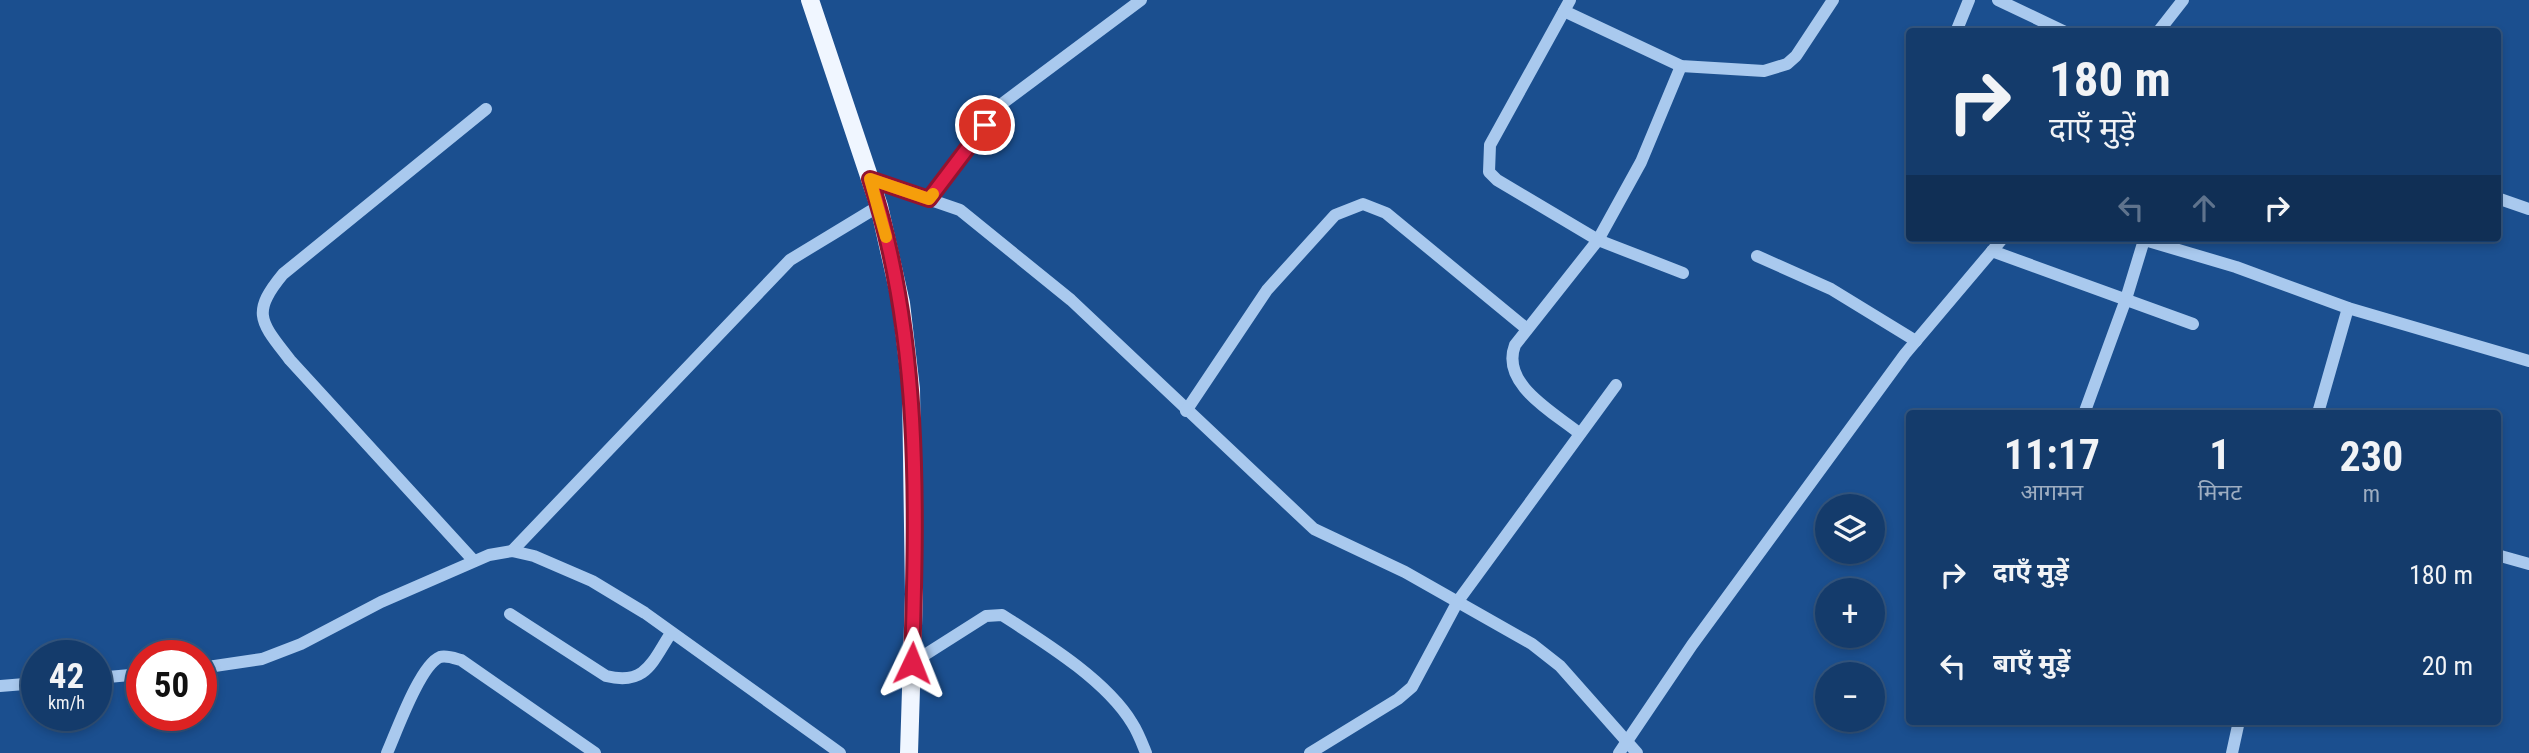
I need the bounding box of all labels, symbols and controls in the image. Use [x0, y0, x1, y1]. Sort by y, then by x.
text: 180 m [2049, 51, 2171, 108]
icon: right [1934, 56, 2025, 147]
pin [955, 95, 1015, 155]
icon: arrive [966, 106, 1004, 144]
text: दाएँ मुड़ें [2049, 110, 2136, 148]
icon: left [2112, 189, 2150, 227]
icon: ahead [2185, 189, 2223, 227]
icon: right [2258, 189, 2296, 227]
text: 11:17 [2004, 430, 2100, 479]
text: 1 [2209, 430, 2230, 479]
text: 230 [2340, 432, 2403, 481]
text: आगमन [2020, 479, 2083, 506]
text: मिनट [2198, 479, 2242, 506]
text: m [2363, 481, 2380, 508]
map controls [1815, 494, 1885, 732]
button: layers [1815, 494, 1885, 564]
icon: right [1934, 556, 1972, 594]
text: दाएँ मुड़ें [1993, 557, 2069, 587]
text: 180 m [2409, 560, 2473, 590]
button: + [1815, 578, 1885, 648]
position arrow [875, 626, 949, 700]
speed limit sign: 50 [126, 640, 217, 731]
icon: left [1934, 647, 1972, 685]
text: बाएँ मुड़ें [1993, 648, 2070, 678]
text: 20 m [2422, 651, 2473, 681]
text: 42 [49, 656, 84, 697]
button: − [1815, 662, 1885, 732]
text: km/h [48, 692, 85, 713]

